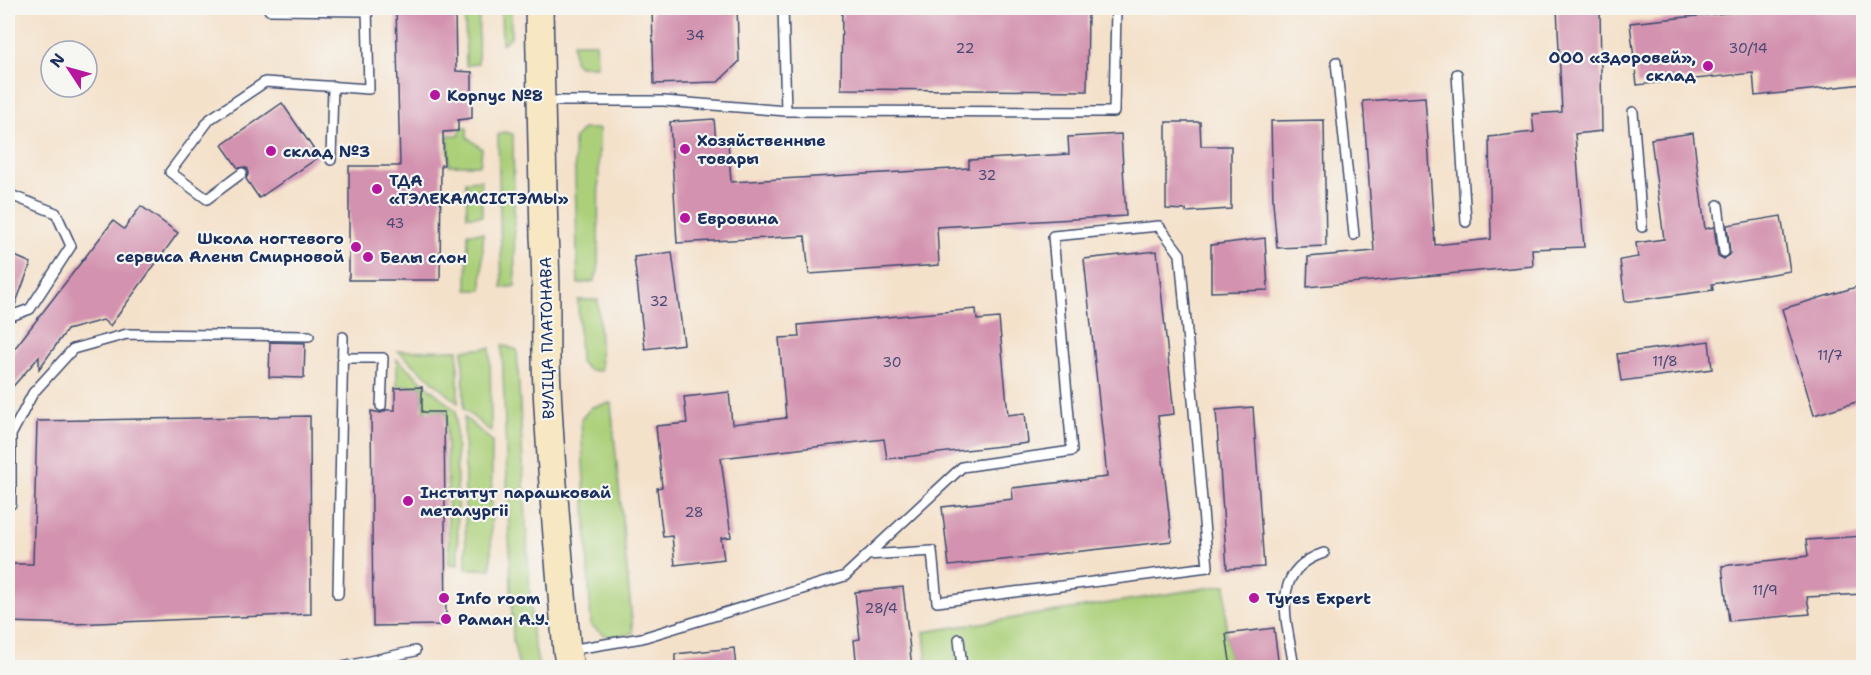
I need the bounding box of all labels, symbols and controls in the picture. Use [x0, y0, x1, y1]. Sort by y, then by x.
house number: 34 [685, 26, 705, 44]
north arrow [39, 39, 99, 99]
house number: 22 [956, 39, 974, 57]
house number: 30/14 [1729, 39, 1768, 57]
place label: ООО «Здоровей», склад [1548, 47, 1697, 86]
text: N [45, 49, 69, 72]
marker: ООО «Здоровей», склад [1701, 59, 1715, 73]
place label: Корпус №8 [447, 85, 543, 106]
marker: Корпус №8 [428, 88, 442, 102]
place label: Хозяйственные товары [697, 130, 826, 169]
place label: склад №3 [283, 141, 370, 162]
marker: Хозяйственные товары [678, 142, 692, 156]
marker: склад №3 [264, 144, 278, 158]
house number: 32 [978, 166, 996, 184]
place label: ТДА «ТЭЛЕКАМСІСТЭМЫ» [389, 170, 569, 209]
marker: ТДА «ТЭЛЕКАМСІСТЭМЫ» [370, 182, 384, 196]
place label: Евровина [697, 208, 778, 229]
marker: Евровина [678, 211, 692, 225]
house number: 43 [386, 214, 404, 232]
place label: Школа ногтевого сервиса Алены Смирновой [116, 228, 344, 267]
marker: Школа ногтевого сервиса Алены Смирновой [349, 240, 363, 254]
place label: Белы слон [380, 247, 467, 268]
marker: Белы слон [361, 250, 375, 264]
street label: ВУЛІЦА ПЛАТОНАВА [535, 257, 559, 419]
house number: 32 [650, 292, 668, 310]
house number: 11/7 [1817, 346, 1843, 364]
house number: 11/8 [1652, 352, 1678, 370]
house number: 30 [882, 353, 902, 371]
place label: Інстытут парашковай металургіі [420, 482, 611, 521]
marker: Інстытут парашковай металургіі [401, 494, 415, 508]
house number: 28 [684, 503, 704, 521]
house number: 11/9 [1752, 581, 1778, 599]
place label: Info room [456, 588, 541, 609]
place label: Tyres Expert [1266, 588, 1371, 609]
marker: Info room [437, 591, 451, 605]
marker: Tyres Expert [1247, 591, 1261, 605]
house number: 28/4 [865, 599, 898, 617]
place label: Раман А.У. [458, 609, 549, 630]
marker: Раман А.У. [439, 612, 453, 626]

